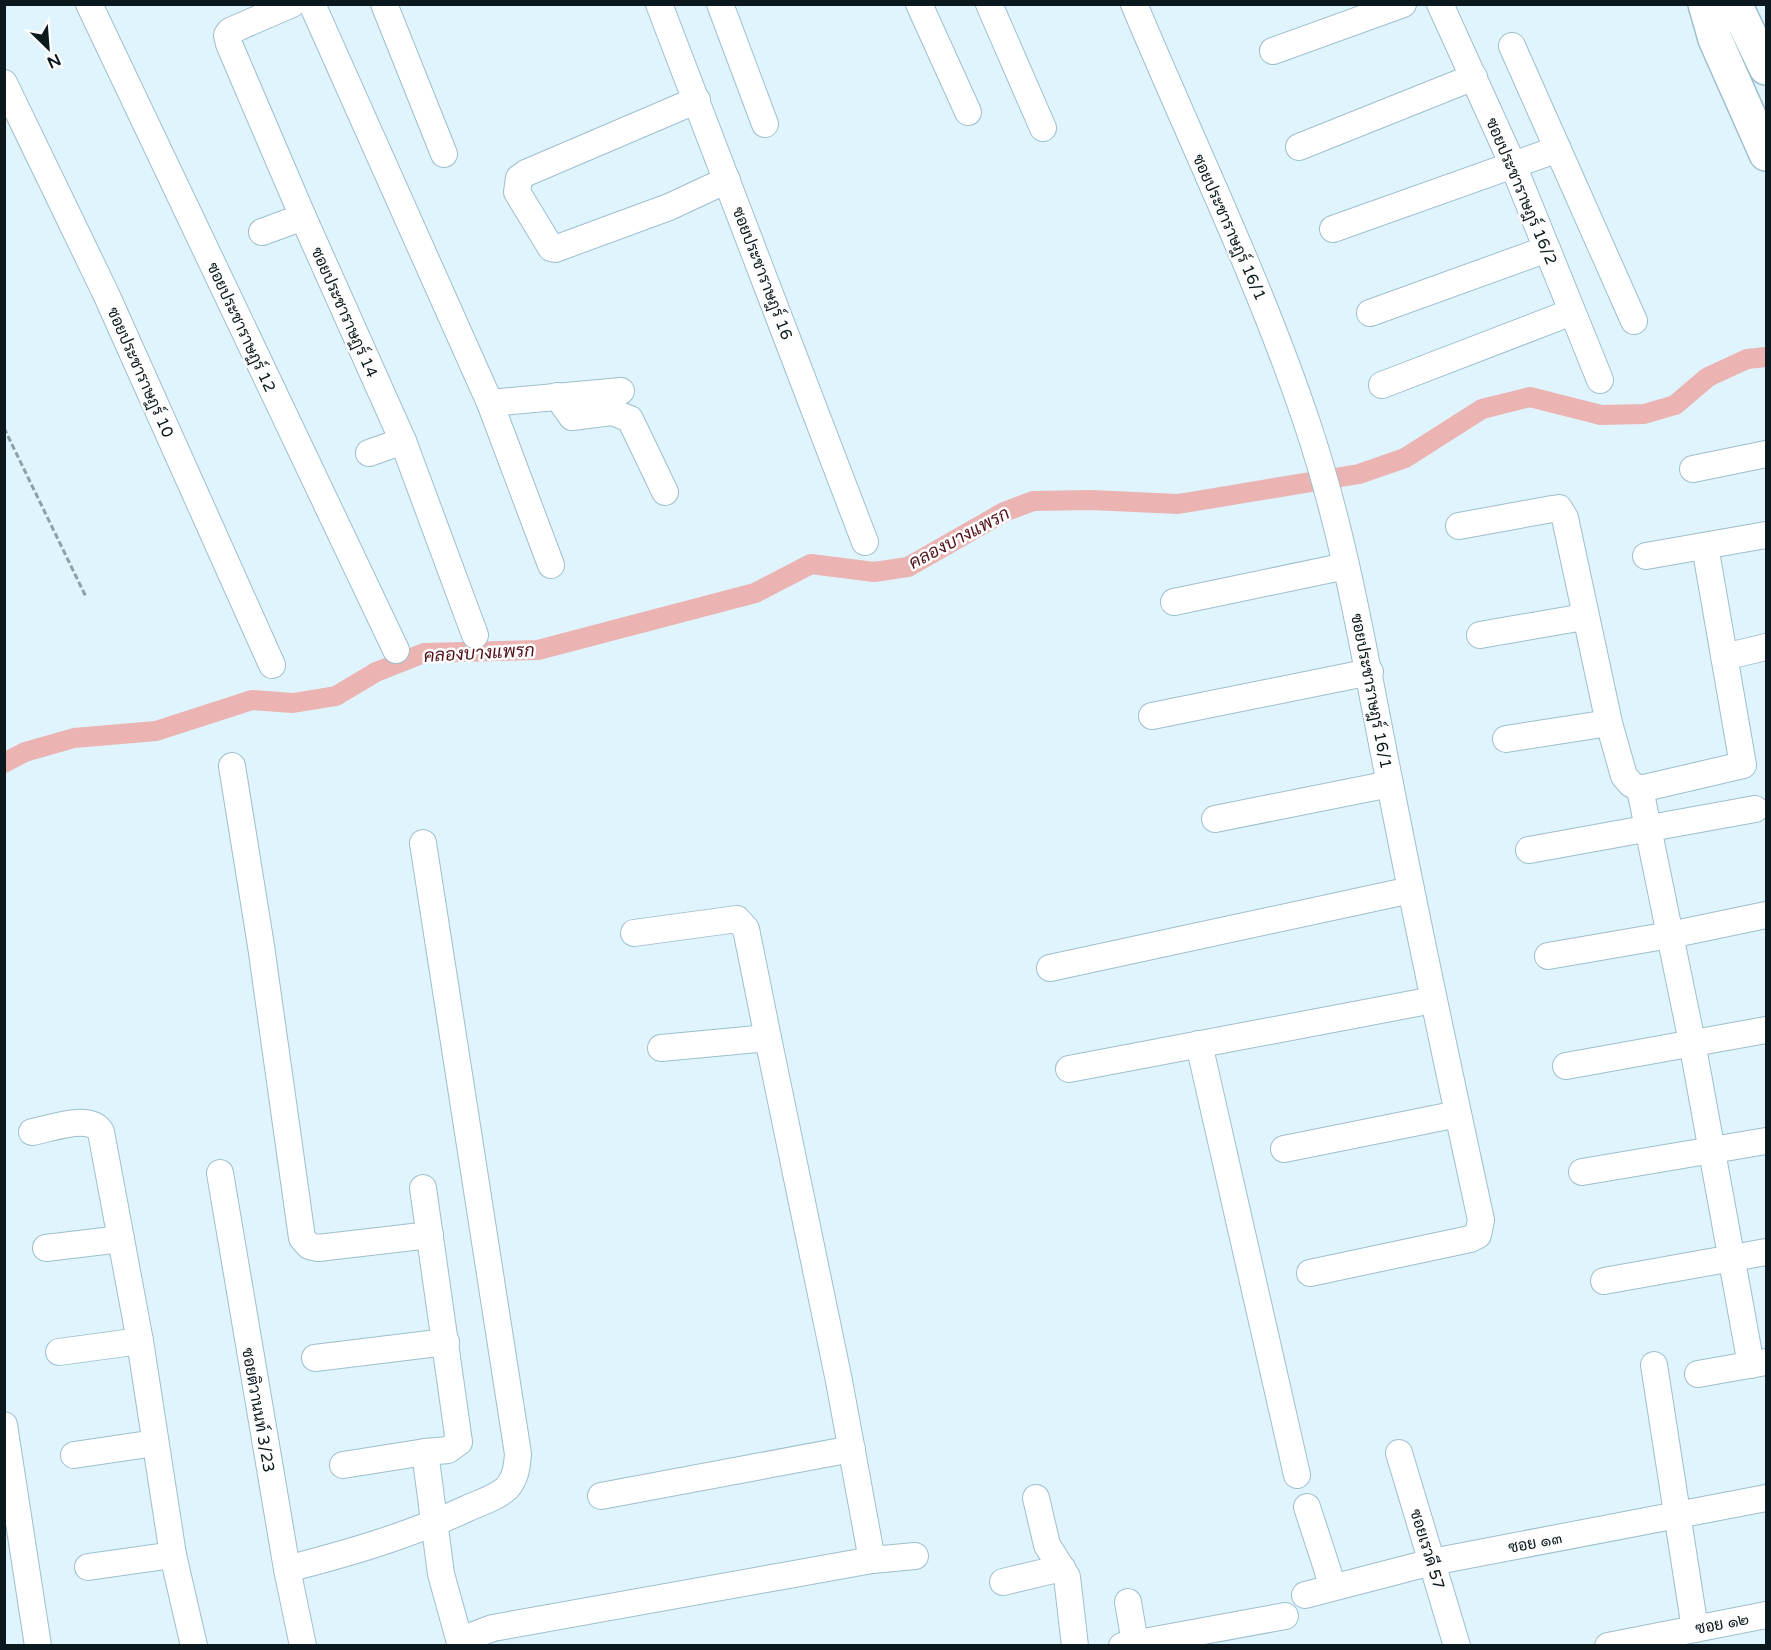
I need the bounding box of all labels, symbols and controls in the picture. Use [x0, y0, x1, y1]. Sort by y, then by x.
north arrow [18, 18, 78, 78]
text: N [44, 49, 64, 72]
street label: ซอยประชาราษฎร์ 16/2 [1481, 114, 1564, 268]
street label: ซอยประชาราษฎร์ 16/1 [1188, 150, 1273, 304]
street label: ซอยประชาราษฎร์ 16 [728, 203, 799, 343]
street label: ซอยประชาราษฏร์ 14 [306, 243, 385, 381]
street label: ซอยประชาราษฏร์ 12 [202, 258, 283, 395]
street label: ซอยประชาราษฏร์ 10 [102, 303, 181, 441]
water label: คลองบางแพรก [905, 502, 1013, 574]
street label: ซอยประชาราษฎร์ 16/1 [1346, 611, 1399, 771]
water label: คลองบางแพรก [423, 639, 535, 667]
street label: ซอยติวานนท์ 3/23 [237, 1346, 282, 1474]
street label: ซอยเรวดี 57 [1405, 1506, 1451, 1592]
street label: ซอย ๑๓ [1507, 1528, 1564, 1558]
street label: ซอย ๑๒ [1694, 1609, 1751, 1639]

